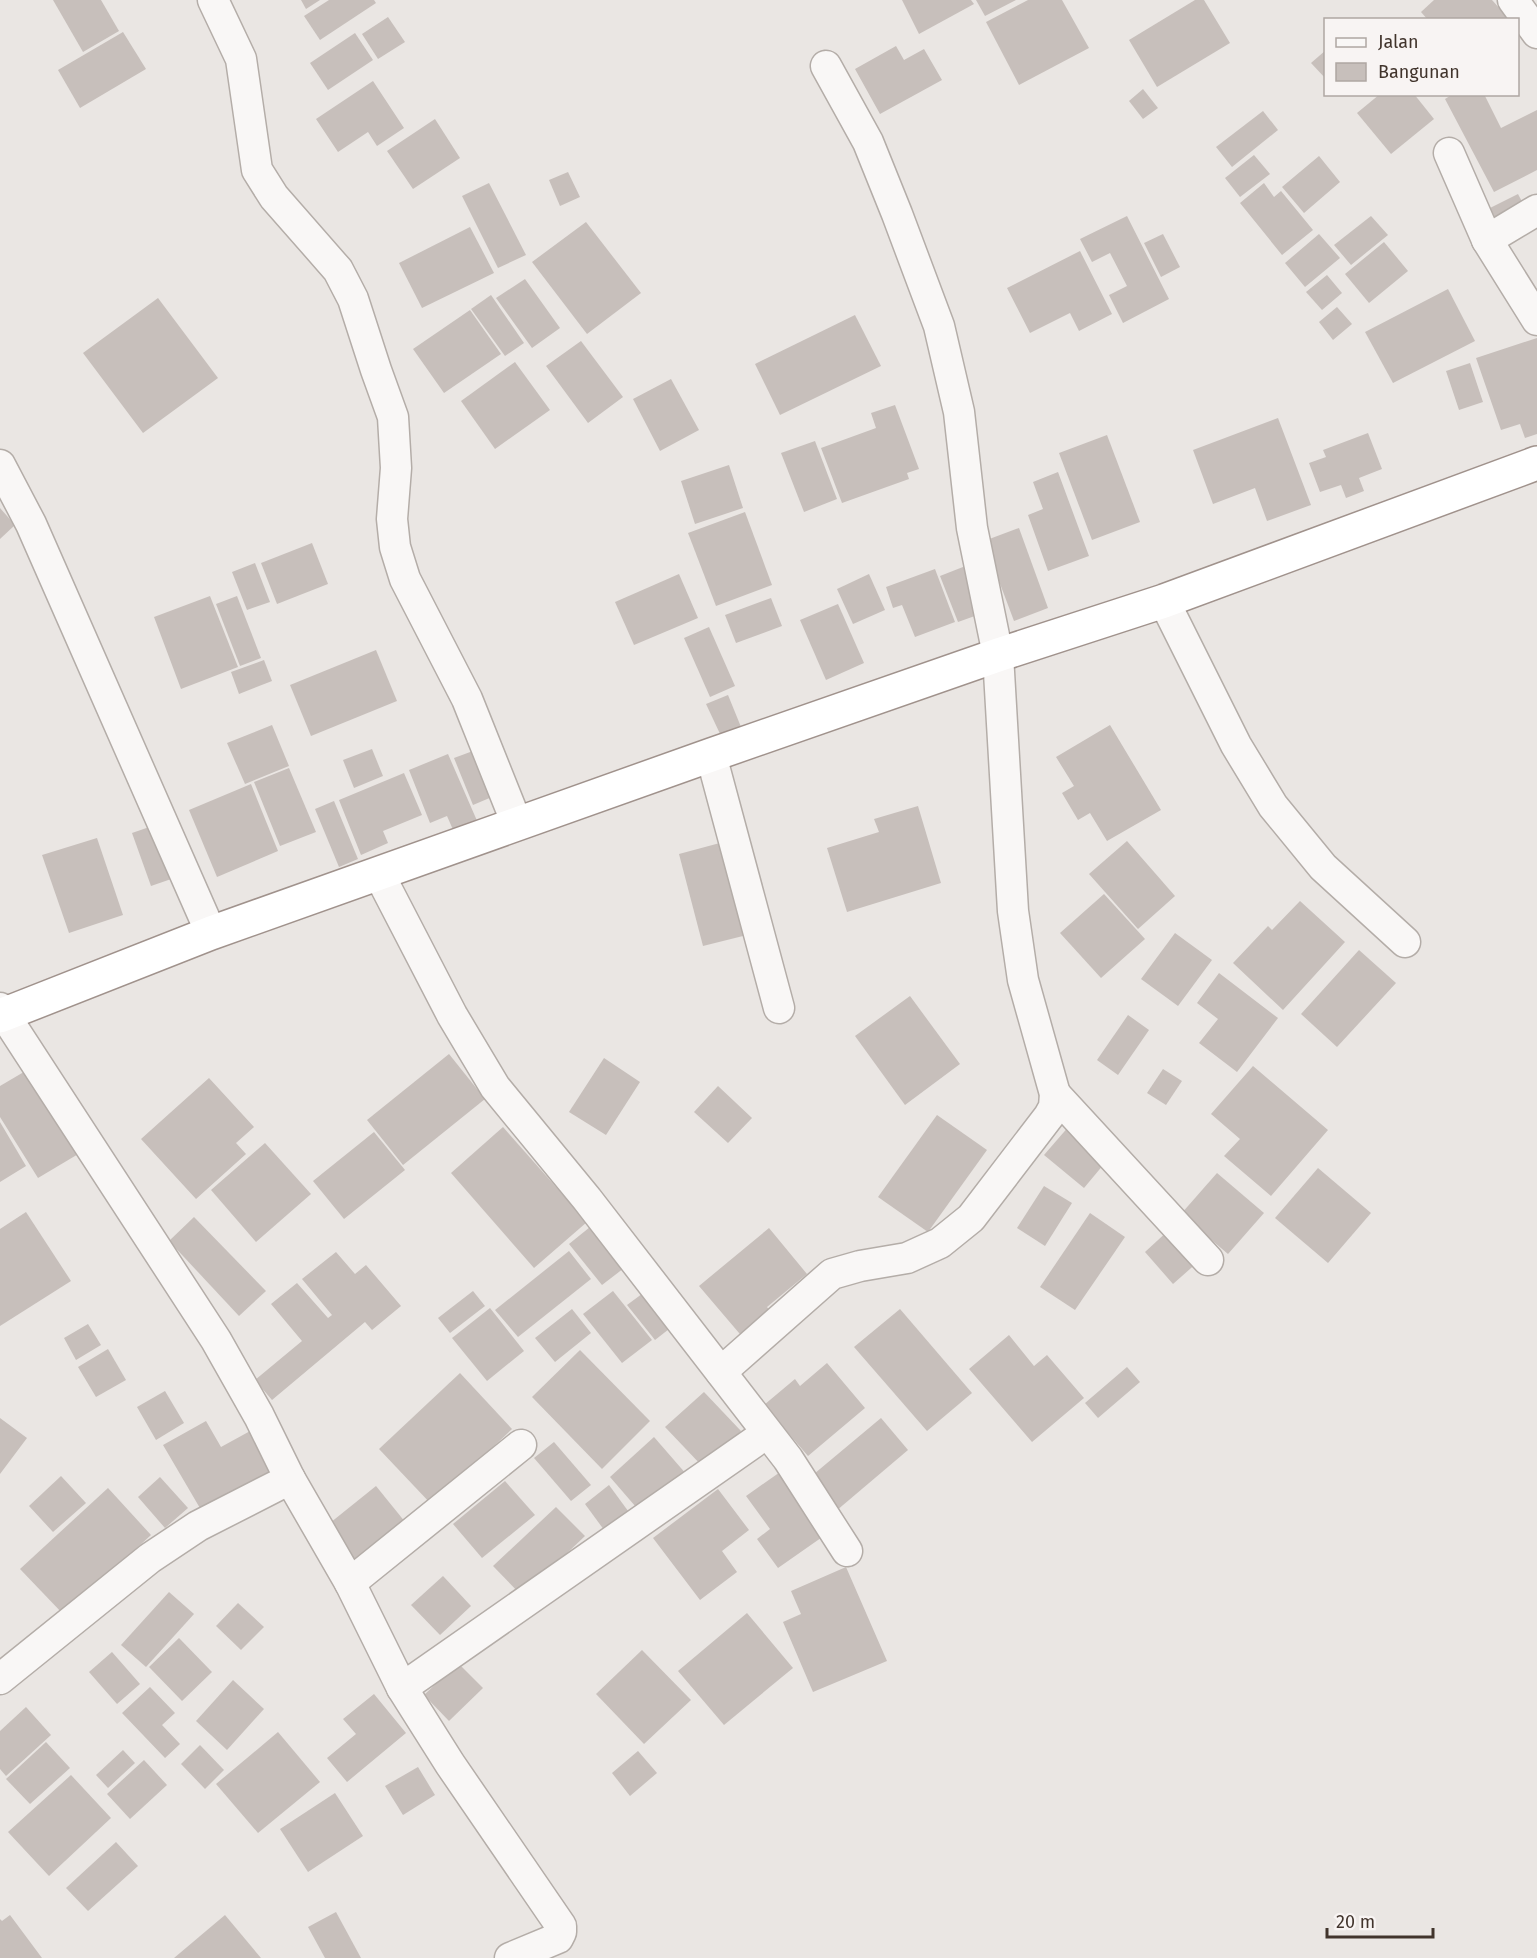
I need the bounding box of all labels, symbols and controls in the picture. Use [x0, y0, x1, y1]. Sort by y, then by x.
legend [1324, 18, 1519, 96]
text: Jalan [1378, 31, 1419, 53]
text: Bangunan [1378, 61, 1460, 83]
scale bar [1327, 1901, 1434, 1939]
text: 20 m [1336, 1911, 1375, 1933]

